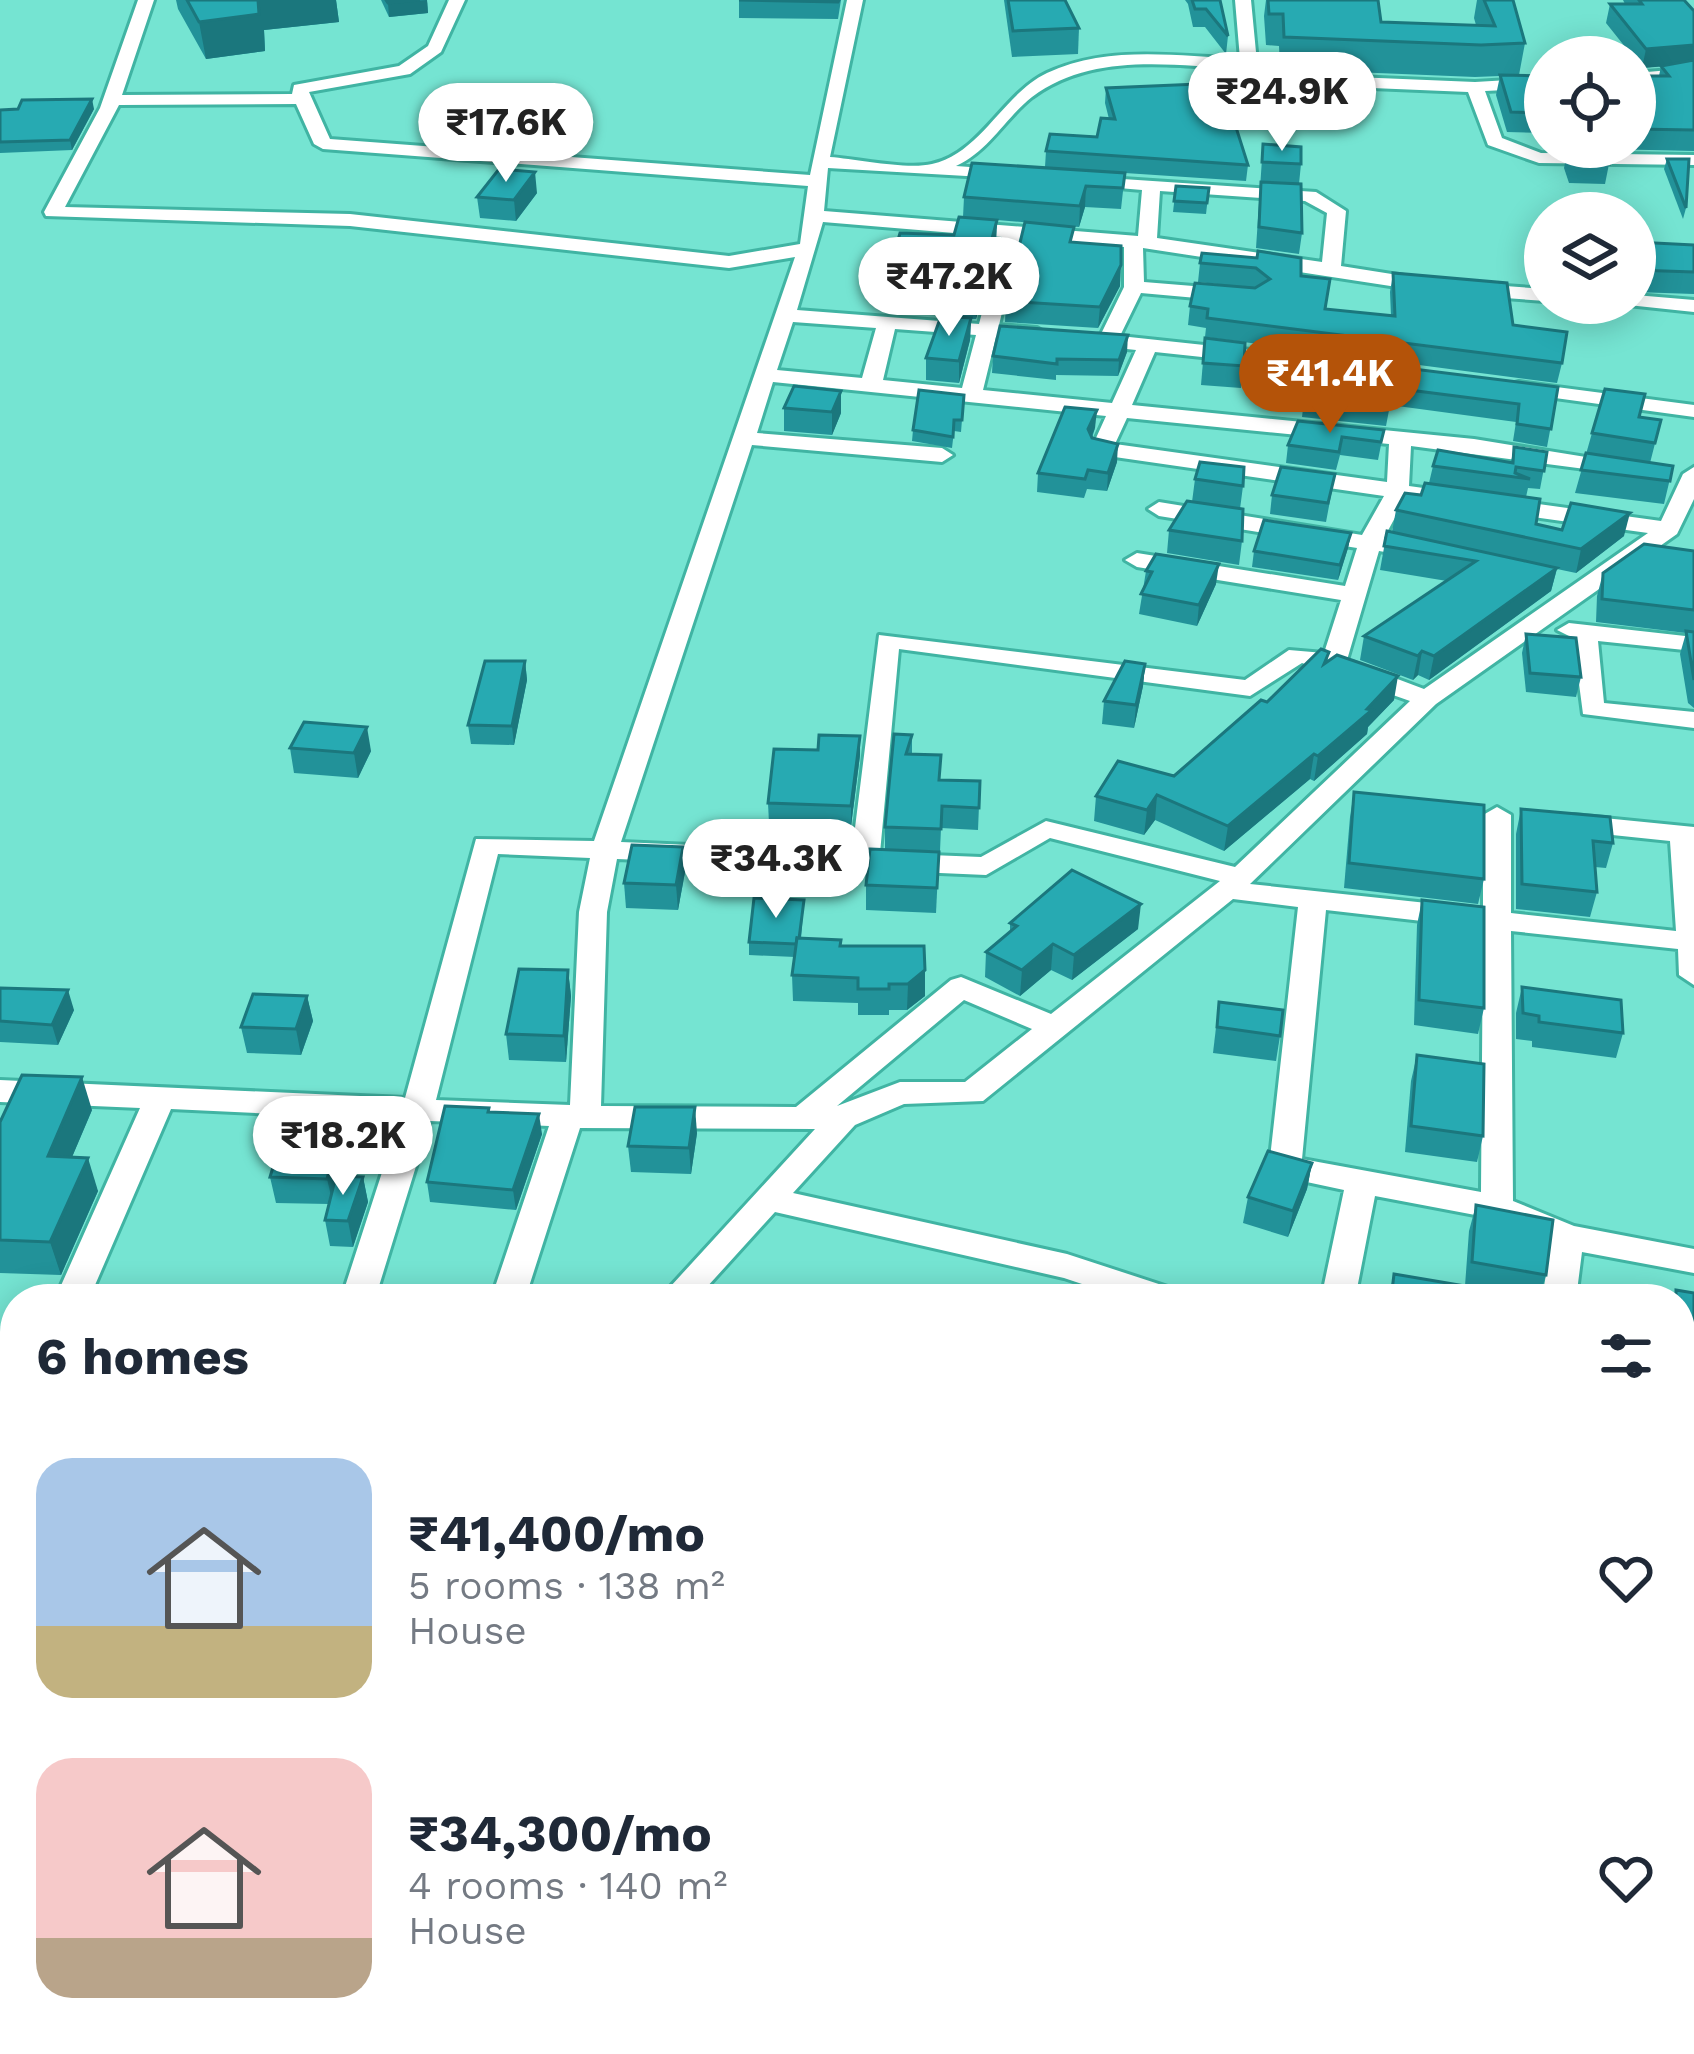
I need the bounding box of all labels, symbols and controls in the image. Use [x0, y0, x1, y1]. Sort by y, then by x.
map controls [1524, 36, 1656, 324]
button: locate [1524, 36, 1656, 168]
pin: ₹24.9K [1184, 52, 1380, 154]
text: ₹24.9K [1215, 68, 1349, 113]
pin: ₹17.6K [408, 83, 604, 185]
text: ₹17.6K [445, 99, 567, 144]
button: layers [1524, 192, 1656, 324]
pin: ₹47.2K [851, 237, 1047, 339]
text: ₹47.2K [885, 253, 1013, 298]
pin: ₹41.4K [1232, 334, 1428, 436]
text: ₹41.4K [1266, 350, 1394, 395]
pin: ₹34.3K [678, 819, 874, 921]
text: ₹34.3K [709, 835, 843, 880]
pin: ₹18.2K [245, 1096, 441, 1198]
text: ₹18.2K [280, 1112, 406, 1157]
icon: filters [1593, 1323, 1659, 1389]
text: 6 homes [36, 1327, 249, 1386]
text: ₹41,400/mo [408, 1504, 705, 1563]
icon: home [132, 1506, 276, 1650]
icon: heart [1593, 1545, 1659, 1611]
text: 5 rooms · 138 m² [408, 1563, 725, 1608]
text: House [408, 1608, 527, 1653]
text: ₹34,300/mo [408, 1804, 712, 1863]
icon: home [132, 1806, 276, 1950]
icon: heart [1593, 1845, 1659, 1911]
text: 4 rooms · 140 m² [408, 1863, 728, 1908]
text: House [408, 1908, 527, 1953]

